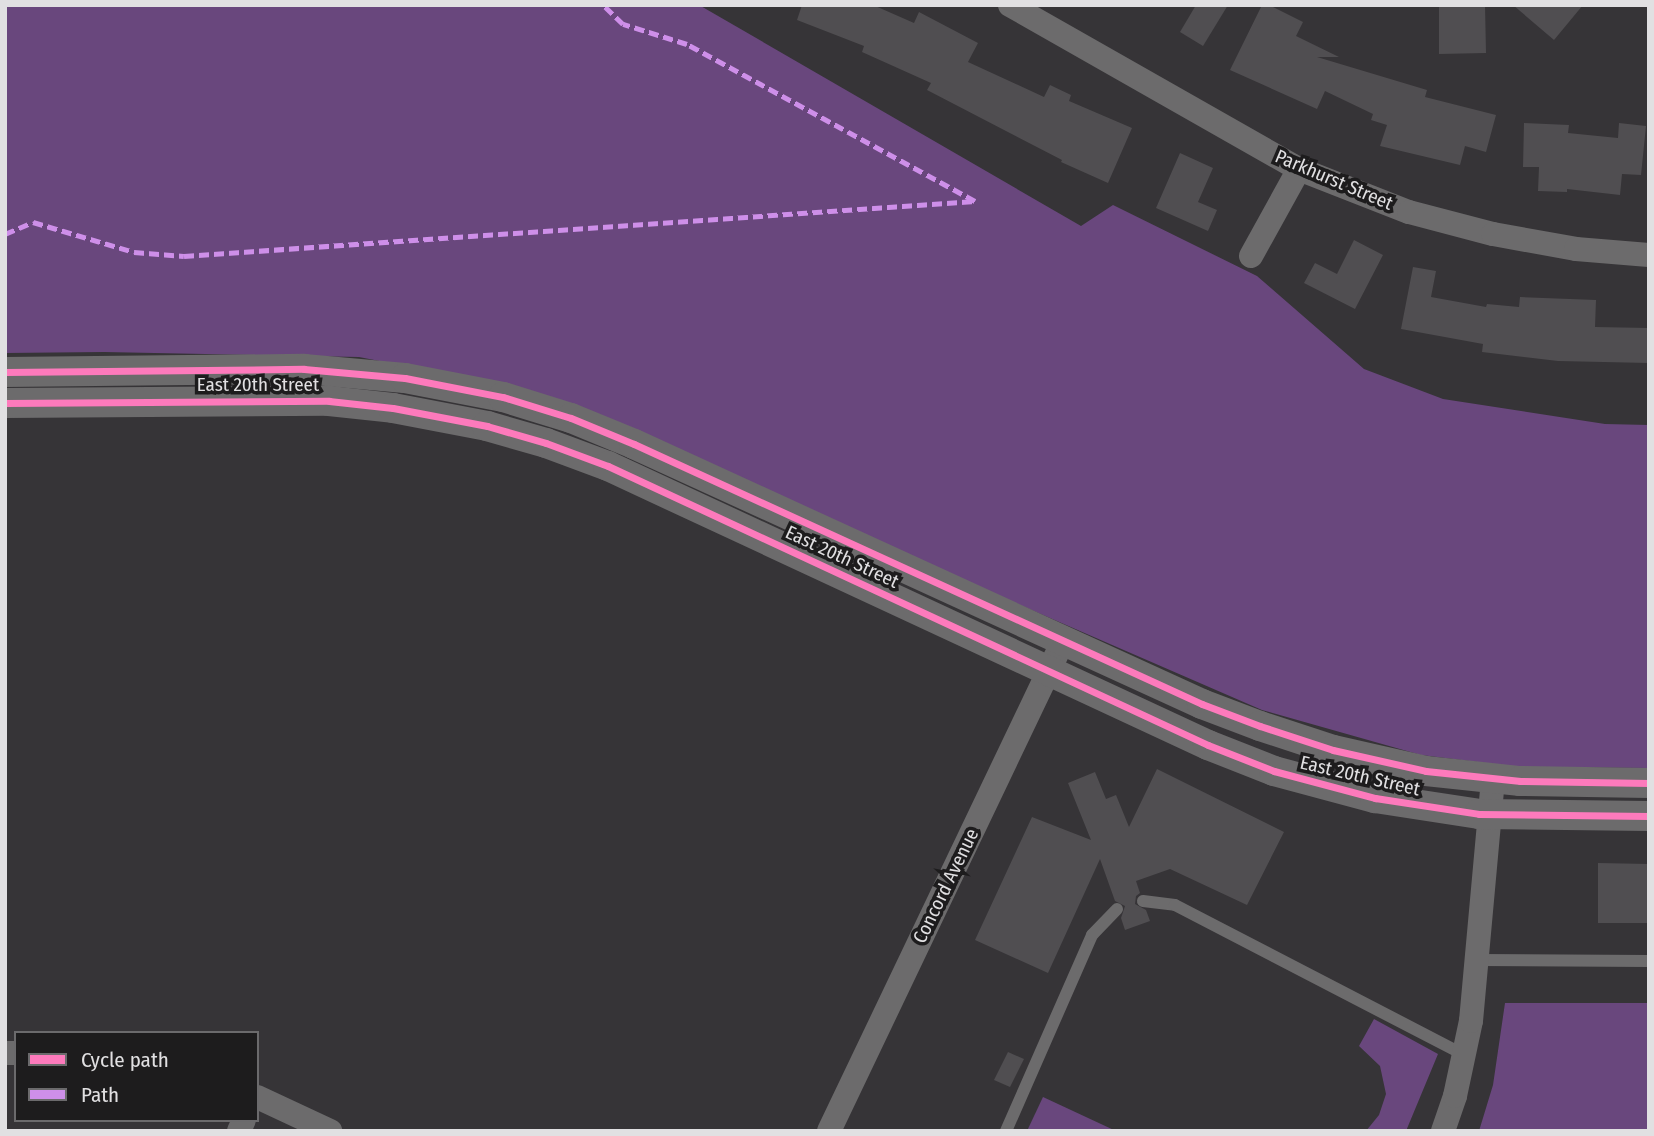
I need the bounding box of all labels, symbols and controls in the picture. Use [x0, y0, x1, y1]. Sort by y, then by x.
street label: Parkhurst Street [1272, 145, 1396, 215]
street label: East 20th Street [197, 374, 319, 396]
street label: East 20th Street [782, 521, 902, 593]
street label: East 20th Street [1298, 751, 1422, 801]
street label: Concord Avenue [908, 825, 984, 947]
legend [14, 1031, 259, 1122]
text: Cycle path [81, 1047, 169, 1073]
text: Path [81, 1082, 119, 1108]

